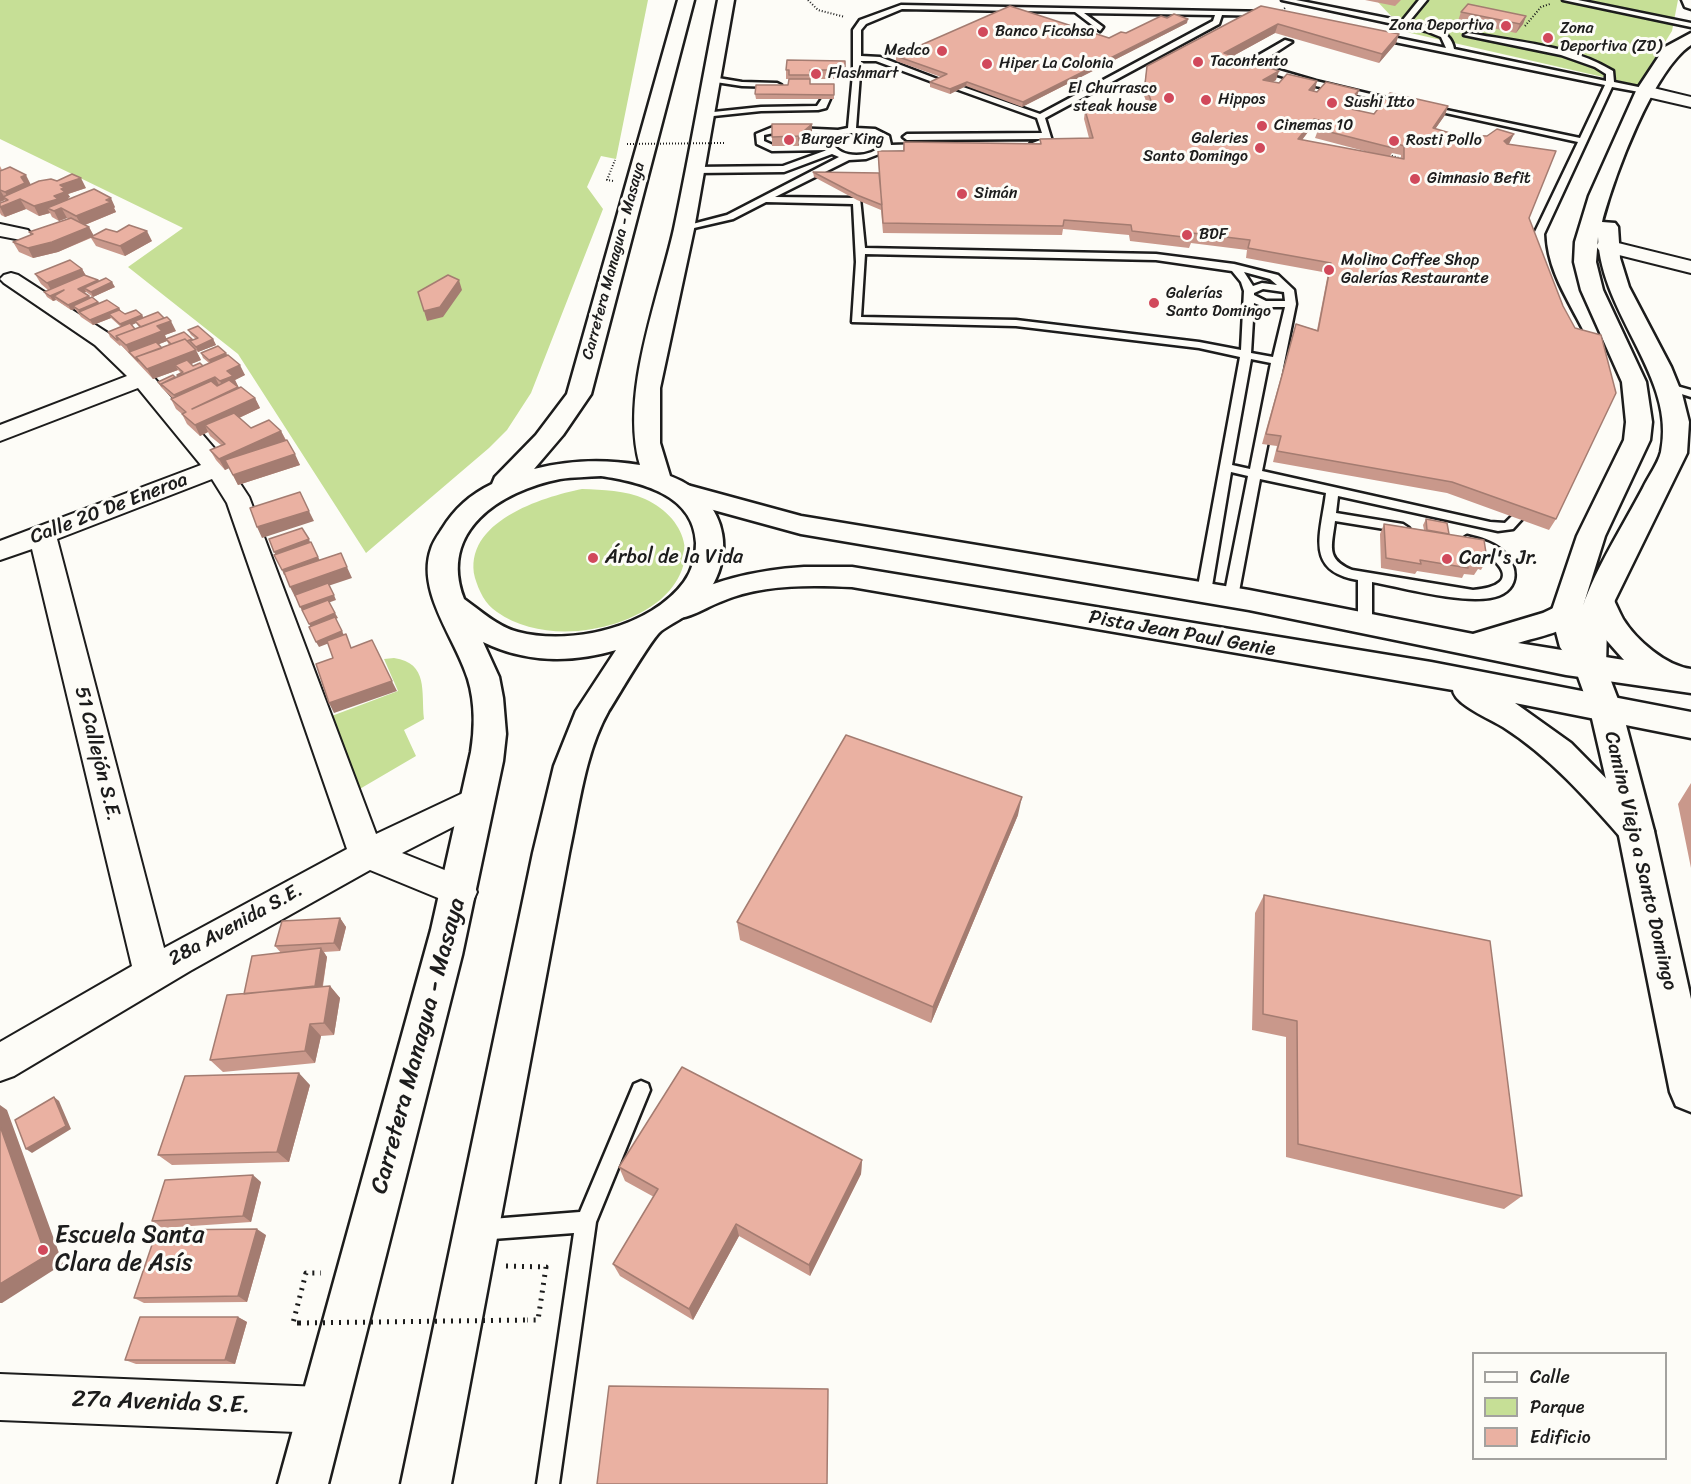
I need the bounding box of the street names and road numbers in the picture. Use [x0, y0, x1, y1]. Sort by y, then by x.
street label: Carretera Managua - Masaya [578, 160, 650, 362]
street label: Calle 20 De Eneroa [27, 468, 191, 550]
street label: Pista Jean Paul Genie [1087, 606, 1277, 662]
street label: 51 Callejón S.E. [69, 684, 125, 824]
street label: Camino Viejo a Santo Domingo [1598, 729, 1682, 993]
street label: 28a Avenida S.E. [165, 878, 307, 972]
street label: Carretera Managua - Masaya [366, 895, 472, 1197]
street label: 27a Avenida S.E. [71, 1385, 251, 1421]

